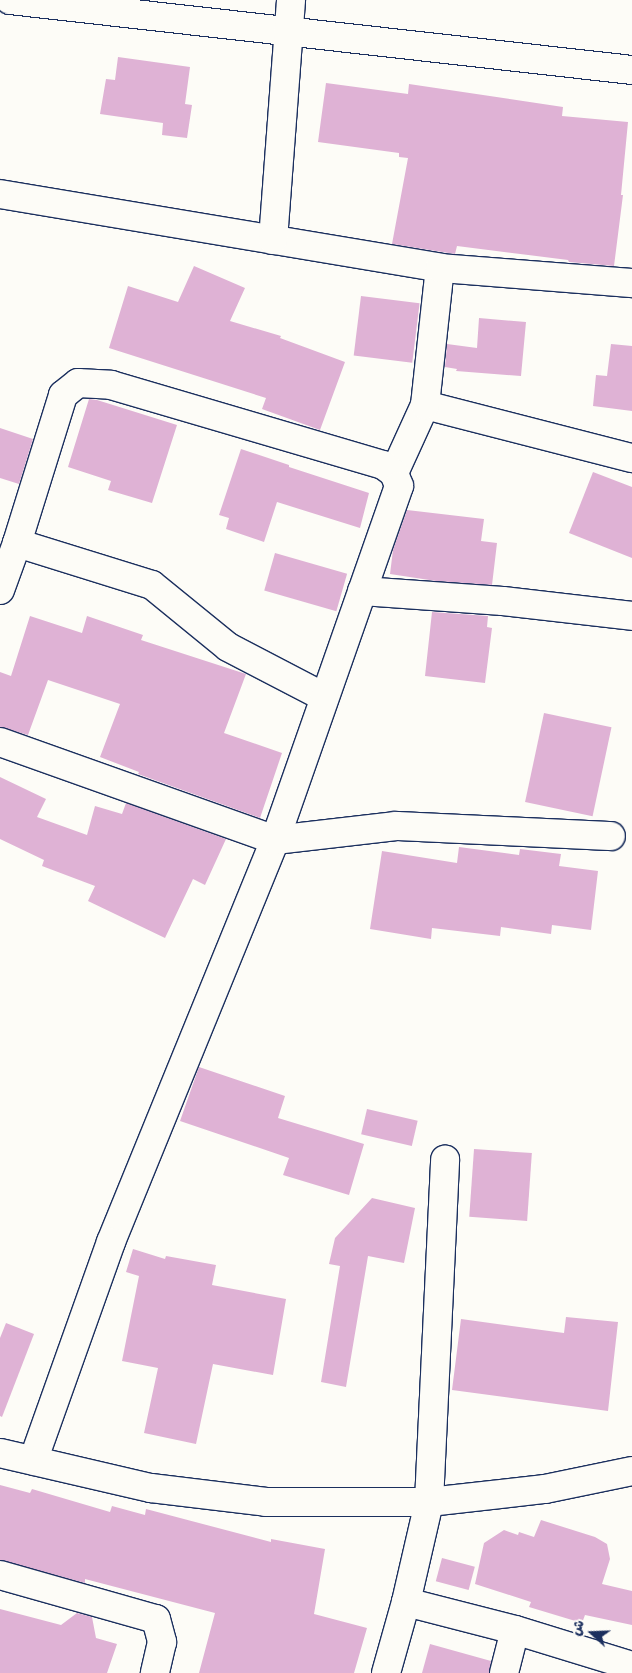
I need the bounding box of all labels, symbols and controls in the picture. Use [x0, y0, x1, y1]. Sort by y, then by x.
north arrow [567, 1608, 617, 1658]
text: ش [567, 1618, 589, 1638]

